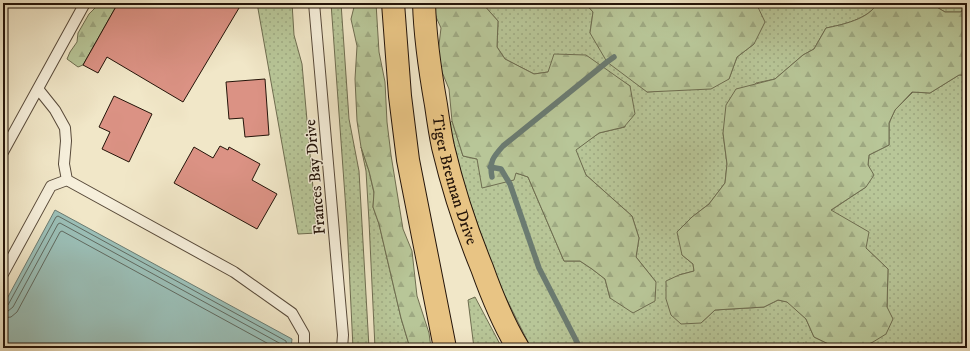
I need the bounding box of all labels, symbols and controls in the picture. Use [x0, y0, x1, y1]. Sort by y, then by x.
street label: Tiger Brennan Drive [428, 114, 482, 248]
street label: Frances Bay Drive [300, 118, 330, 236]

